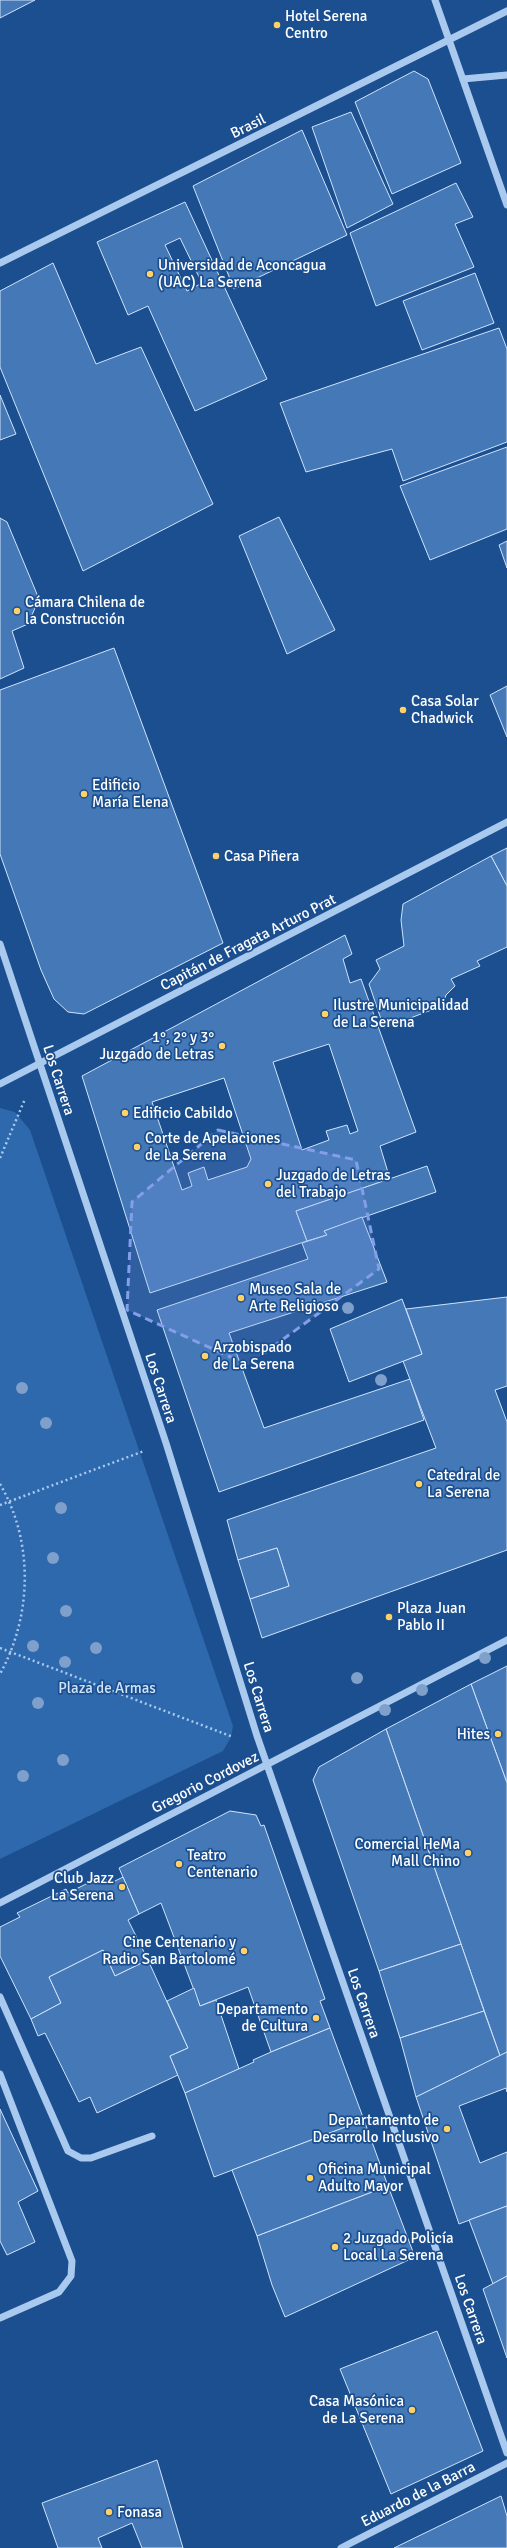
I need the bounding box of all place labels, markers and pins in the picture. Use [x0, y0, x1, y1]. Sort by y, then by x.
place label: Hotel Serena Centro [285, 7, 367, 42]
marker: Hotel Serena Centro [272, 20, 282, 30]
place label: Universidad de Aconcagua (UAC) La Serena [158, 256, 326, 291]
marker: Universidad de Aconcagua (UAC) La Serena [145, 269, 155, 279]
place label: Cámara Chilena de la Construcción [25, 593, 145, 628]
marker: Cámara Chilena de la Construcción [12, 606, 22, 616]
place label: Casa Solar Chadwick [411, 692, 479, 727]
marker: Casa Solar Chadwick [398, 705, 408, 715]
place label: Edificio María Elena [92, 776, 169, 811]
marker: Edificio María Elena [79, 789, 89, 799]
place label: Casa Piñera [224, 847, 299, 865]
marker: Casa Piñera [211, 851, 221, 861]
place label: Ilustre Municipalidad de La Serena [333, 996, 469, 1031]
marker: Ilustre Municipalidad de La Serena [320, 1009, 330, 1019]
place label: 1°, 2° y 3° Juzgado de Letras [99, 1028, 214, 1063]
marker: 1°, 2° y 3° Juzgado de Letras [217, 1041, 227, 1051]
place label: Edificio Cabildo [133, 1104, 233, 1122]
marker: Edificio Cabildo [120, 1108, 130, 1118]
place label: Corte de Apelaciones de La Serena [145, 1129, 281, 1164]
marker: Corte de Apelaciones de La Serena [132, 1142, 142, 1152]
place label: Juzgado de Letras del Trabajo [276, 1166, 391, 1201]
marker: Juzgado de Letras del Trabajo [263, 1179, 273, 1189]
place label: Museo Sala de Arte Religioso [249, 1280, 341, 1315]
marker: Museo Sala de Arte Religioso [236, 1293, 246, 1303]
place label: Arzobispado de La Serena [213, 1338, 295, 1373]
marker: Arzobispado de La Serena [200, 1351, 210, 1361]
place label: Catedral de La Serena [427, 1466, 500, 1501]
marker: Catedral de La Serena [414, 1479, 424, 1489]
place label: Plaza Juan Pablo II [397, 1599, 466, 1634]
marker: Plaza Juan Pablo II [384, 1612, 394, 1622]
place label: Hites [457, 1725, 490, 1743]
marker: Hites [493, 1729, 503, 1739]
place label: Comercial HeMa Mall Chino [355, 1835, 460, 1870]
place label: Teatro Centenario [187, 1846, 258, 1881]
marker: Comercial HeMa Mall Chino [463, 1848, 473, 1858]
marker: Teatro Centenario [174, 1859, 184, 1869]
place label: Club Jazz La Serena [51, 1869, 114, 1904]
marker: Club Jazz La Serena [117, 1882, 127, 1892]
place label: Cine Centenario y Radio San Bartolomé [102, 1933, 236, 1968]
marker: Cine Centenario y Radio San Bartolomé [239, 1946, 249, 1956]
place label: Departamento de Cultura [216, 2000, 308, 2035]
marker: Departamento de Cultura [311, 2013, 321, 2023]
place label: Departamento de Desarrollo Inclusivo [312, 2111, 439, 2146]
marker: Departamento de Desarrollo Inclusivo [442, 2124, 452, 2134]
place label: Oficina Municipal Adulto Mayor [318, 2160, 431, 2195]
marker: Oficina Municipal Adulto Mayor [305, 2173, 315, 2183]
place label: 2 Juzgado Policía Local La Serena [343, 2229, 454, 2264]
marker: 2 Juzgado Policía Local La Serena [330, 2242, 340, 2252]
place label: Casa Masónica de La Serena [309, 2392, 404, 2427]
marker: Casa Masónica de La Serena [407, 2405, 417, 2415]
place label: Fonasa [117, 2503, 162, 2521]
marker: Fonasa [104, 2507, 114, 2517]

